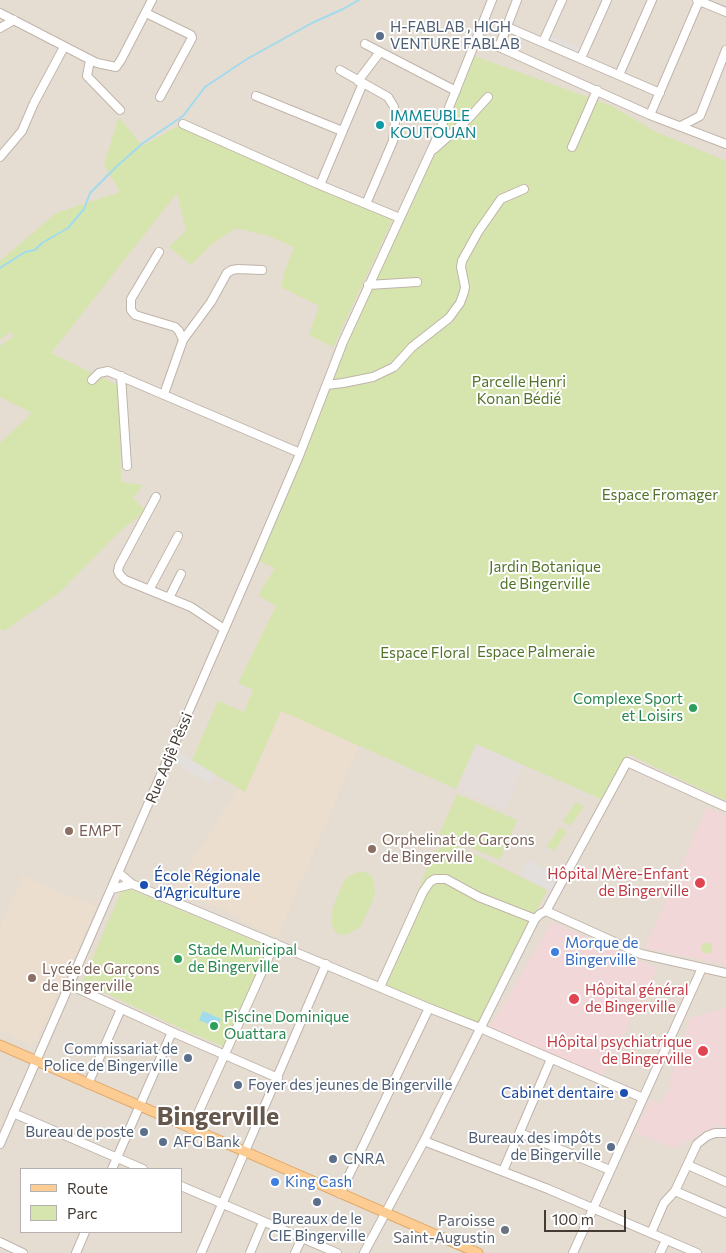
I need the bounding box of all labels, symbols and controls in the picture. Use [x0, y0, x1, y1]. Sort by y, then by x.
place label: H-FABLAB , HIGH VENTURE FABLAB [390, 18, 520, 53]
marker: H-FABLAB , HIGH VENTURE FABLAB [374, 30, 386, 42]
place label: IMMEUBLE KOUTOUAN [390, 107, 476, 142]
marker: IMMEUBLE KOUTOUAN [374, 119, 386, 131]
park label: Parcelle Henri Konan Bédié [472, 373, 566, 408]
park label: Espace Fromager [602, 486, 718, 504]
park label: Jardin Botanique de Bingerville [489, 558, 601, 593]
park label: Espace Palmeraie [477, 643, 595, 661]
park label: Espace Floral [380, 644, 470, 662]
place label: Complexe Sport et Loisirs [573, 690, 683, 725]
marker: Complexe Sport et Loisirs [687, 702, 699, 714]
street label: Rue Adjê Pêssi [142, 710, 196, 806]
place label: EMPT [79, 822, 121, 840]
marker: EMPT [63, 825, 75, 837]
place label: Orphelinat de Garçons de Bingerville [382, 831, 535, 866]
marker: Orphelinat de Garçons de Bingerville [366, 843, 378, 855]
place label: Hôpital Mère-Enfant de Bingerville [547, 865, 689, 900]
place label: École Régionale d’Agriculture [154, 867, 260, 902]
marker: Hôpital Mère-Enfant de Bingerville [693, 876, 707, 890]
marker: École Régionale d’Agriculture [138, 879, 150, 891]
place label: Morque de Bingerville [565, 934, 639, 969]
place label: Stade Municipal de Bingerville [188, 941, 297, 976]
marker: Morque de Bingerville [549, 946, 561, 958]
marker: Stade Municipal de Bingerville [172, 953, 184, 965]
place label: Lycée de Garçons de Bingerville [42, 960, 160, 995]
marker: Lycée de Garçons de Bingerville [26, 972, 38, 984]
place label: Hôpital général de Bingerville [585, 981, 689, 1016]
marker: Hôpital général de Bingerville [567, 992, 581, 1006]
place label: Piscine Dominique Ouattara [224, 1008, 349, 1043]
marker: Piscine Dominique Ouattara [208, 1020, 220, 1032]
place label: Hôpital psychiatrique de Bingerville [547, 1033, 692, 1068]
place label: Commissariat de Police de Bingerville [43, 1040, 178, 1075]
marker: Hôpital psychiatrique de Bingerville [696, 1044, 710, 1058]
marker: Commissariat de Police de Bingerville [182, 1052, 194, 1064]
place label: Foyer des jeunes de Bingerville [248, 1076, 452, 1094]
marker: Foyer des jeunes de Bingerville [232, 1079, 244, 1091]
place label: Cabinet dentaire [501, 1084, 614, 1102]
marker: Cabinet dentaire [618, 1087, 630, 1099]
district label: Bingerville [157, 1102, 279, 1132]
place label: Bureau de poste [25, 1123, 134, 1141]
marker: Bureau de poste [138, 1126, 150, 1138]
place label: Bureaux des impôts de Bingerville [468, 1129, 601, 1164]
place label: AFG Bank [173, 1133, 240, 1151]
marker: AFG Bank [157, 1136, 169, 1148]
marker: Bureaux des impôts de Bingerville [605, 1141, 617, 1153]
place label: CNRA [343, 1150, 385, 1168]
marker: CNRA [327, 1153, 339, 1165]
legend [20, 1168, 182, 1233]
place label: King Cash [285, 1173, 352, 1191]
marker: King Cash [269, 1176, 281, 1188]
text: Route [67, 1179, 108, 1197]
marker: Bureaux de le CIE Bingerville [311, 1196, 323, 1208]
scale bar [546, 1200, 628, 1232]
text: Parc [67, 1204, 97, 1222]
place label: Bureaux de le CIE Bingerville [268, 1210, 366, 1245]
text: 100 m [552, 1210, 594, 1228]
place label: Paroisse Saint-Augustin [393, 1212, 495, 1247]
marker: Paroisse Saint-Augustin [499, 1224, 511, 1236]

